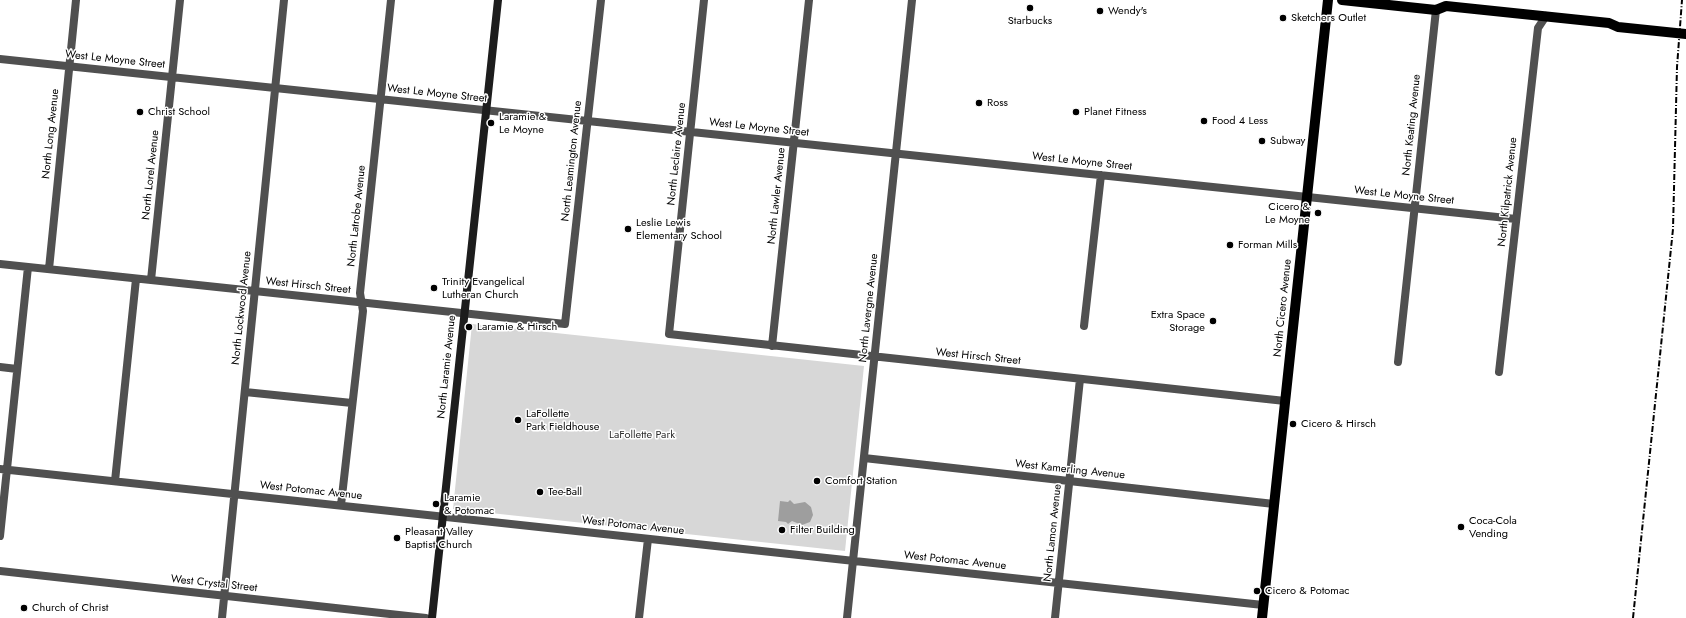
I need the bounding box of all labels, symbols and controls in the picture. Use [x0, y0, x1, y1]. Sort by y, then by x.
marker: Starbucks [1025, 3, 1035, 13]
place label: Wendy's [1108, 4, 1147, 18]
marker: Wendy's [1095, 6, 1105, 16]
place label: Sketchers Outlet [1291, 11, 1366, 25]
marker: Sketchers Outlet [1278, 13, 1288, 23]
place label: Starbucks [1008, 14, 1052, 28]
street label: West Le Moyne Street [64, 48, 166, 72]
street label: North Keating Avenue [1400, 74, 1424, 176]
street label: West Le Moyne Street [386, 82, 488, 106]
street label: North Long Avenue [40, 88, 62, 180]
place label: Ross [987, 96, 1008, 110]
marker: Ross [974, 98, 984, 108]
street label: North Leamington Avenue [559, 100, 585, 222]
street label: North Leclaire Avenue [665, 102, 689, 206]
place label: Christ School [148, 105, 210, 119]
place label: Planet Fitness [1084, 105, 1147, 119]
marker: Christ School [135, 107, 145, 117]
marker: Planet Fitness [1071, 107, 1081, 117]
place label: Laramie & Le Moyne [499, 110, 546, 136]
place label: Food 4 Less [1212, 114, 1268, 128]
street label: West Le Moyne Street [708, 116, 810, 140]
marker: Food 4 Less [1199, 116, 1209, 126]
marker: Laramie & Le Moyne [486, 118, 496, 128]
street label: North Lorel Avenue [140, 129, 162, 221]
place label: Subway [1270, 134, 1305, 148]
marker: Subway [1257, 136, 1267, 146]
street label: North Kilpatrick Avenue [1496, 137, 1520, 247]
street label: North Lawler Avenue [765, 147, 789, 245]
street label: West Le Moyne Street [1031, 150, 1133, 174]
street label: North Latrobe Avenue [345, 165, 369, 267]
street label: West Le Moyne Street [1353, 184, 1455, 208]
place label: Cicero & Le Moyne [1265, 200, 1310, 226]
marker: Cicero & Le Moyne [1313, 208, 1323, 218]
place label: Leslie Lewis Elementary School [636, 216, 722, 242]
marker: Leslie Lewis Elementary School [623, 224, 633, 234]
place label: Forman Mills [1238, 238, 1297, 252]
marker: Forman Mills [1225, 240, 1235, 250]
street label: North Lockwood Avenue [229, 250, 255, 366]
street label: North Lavergne Avenue [857, 253, 881, 363]
street label: North Cicero Avenue [1271, 258, 1295, 358]
street label: West Hirsch Street [265, 275, 351, 297]
place label: Trinity Evangelical Lutheran Church [442, 275, 525, 301]
marker: Trinity Evangelical Lutheran Church [429, 283, 439, 293]
place label: Extra Space Storage [1151, 308, 1205, 334]
street label: North Laramie Avenue [435, 315, 459, 419]
marker: Extra Space Storage [1208, 316, 1218, 326]
place label: Laramie & Hirsch [477, 320, 557, 334]
marker: Laramie & Hirsch [464, 322, 474, 332]
street label: West Hirsch Street [935, 346, 1021, 368]
place label: LaFollette Park Fieldhouse [526, 407, 599, 433]
marker: LaFollette Park Fieldhouse [513, 415, 523, 425]
place label: Cicero & Hirsch [1301, 417, 1376, 431]
marker: Cicero & Hirsch [1288, 419, 1298, 429]
park label: LaFollette Park [609, 428, 675, 442]
street label: West Kamerling Avenue [1014, 458, 1126, 482]
place label: Comfort Station [825, 474, 897, 488]
marker: Comfort Station [812, 476, 822, 486]
street label: West Potomac Avenue [259, 479, 363, 503]
street label: North Lamon Avenue [1041, 483, 1065, 583]
place label: Tee-Ball [548, 485, 582, 499]
marker: Tee-Ball [535, 487, 545, 497]
place label: Laramie & Potomac [444, 491, 494, 517]
marker: Laramie & Potomac [431, 499, 441, 509]
street label: West Potomac Avenue [581, 514, 685, 538]
place label: Coca-Cola Vending [1469, 514, 1517, 540]
marker: Coca-Cola Vending [1456, 522, 1466, 532]
place label: Filter Building [790, 523, 855, 537]
place label: Pleasant Valley Baptist Church [405, 525, 473, 551]
marker: Filter Building [777, 525, 787, 535]
marker: Pleasant Valley Baptist Church [392, 533, 402, 543]
street label: West Potomac Avenue [903, 549, 1007, 573]
street label: West Crystal Street [170, 573, 258, 595]
place label: Cicero & Potomac [1265, 584, 1349, 598]
marker: Cicero & Potomac [1252, 586, 1262, 596]
place label: Church of Christ [32, 601, 108, 615]
marker: Church of Christ [19, 603, 29, 613]

